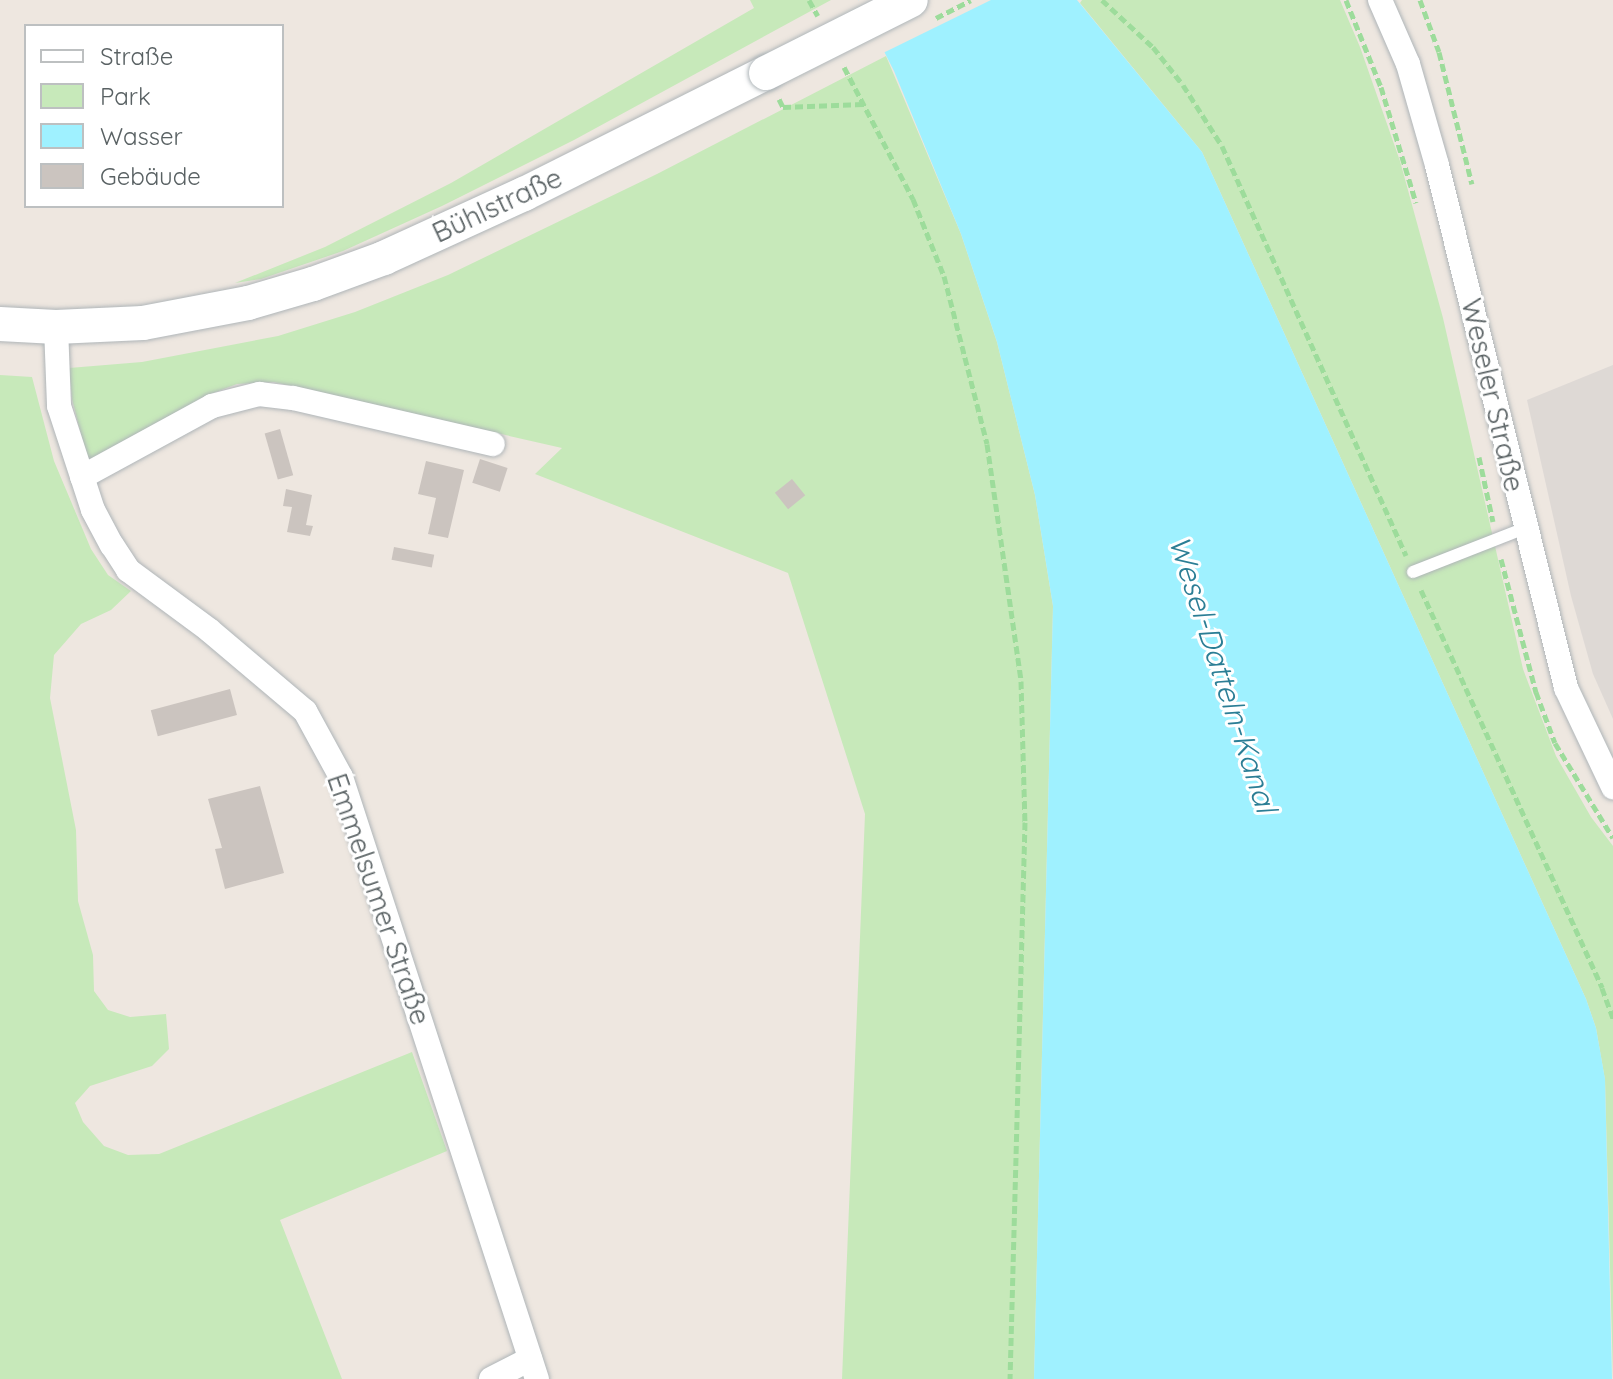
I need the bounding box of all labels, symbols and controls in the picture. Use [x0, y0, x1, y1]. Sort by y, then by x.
legend [24, 24, 284, 208]
text: Straße [100, 41, 173, 71]
text: Park [100, 81, 151, 111]
text: Wasser [100, 121, 183, 151]
street label: Bühlstraße [427, 160, 567, 250]
text: Gebäude [100, 161, 201, 191]
street label: Weseler Straße [1454, 295, 1532, 495]
water label: Wesel-Datteln-Kanal [1161, 531, 1285, 817]
street label: Emmelsumer Straße [320, 769, 438, 1029]

